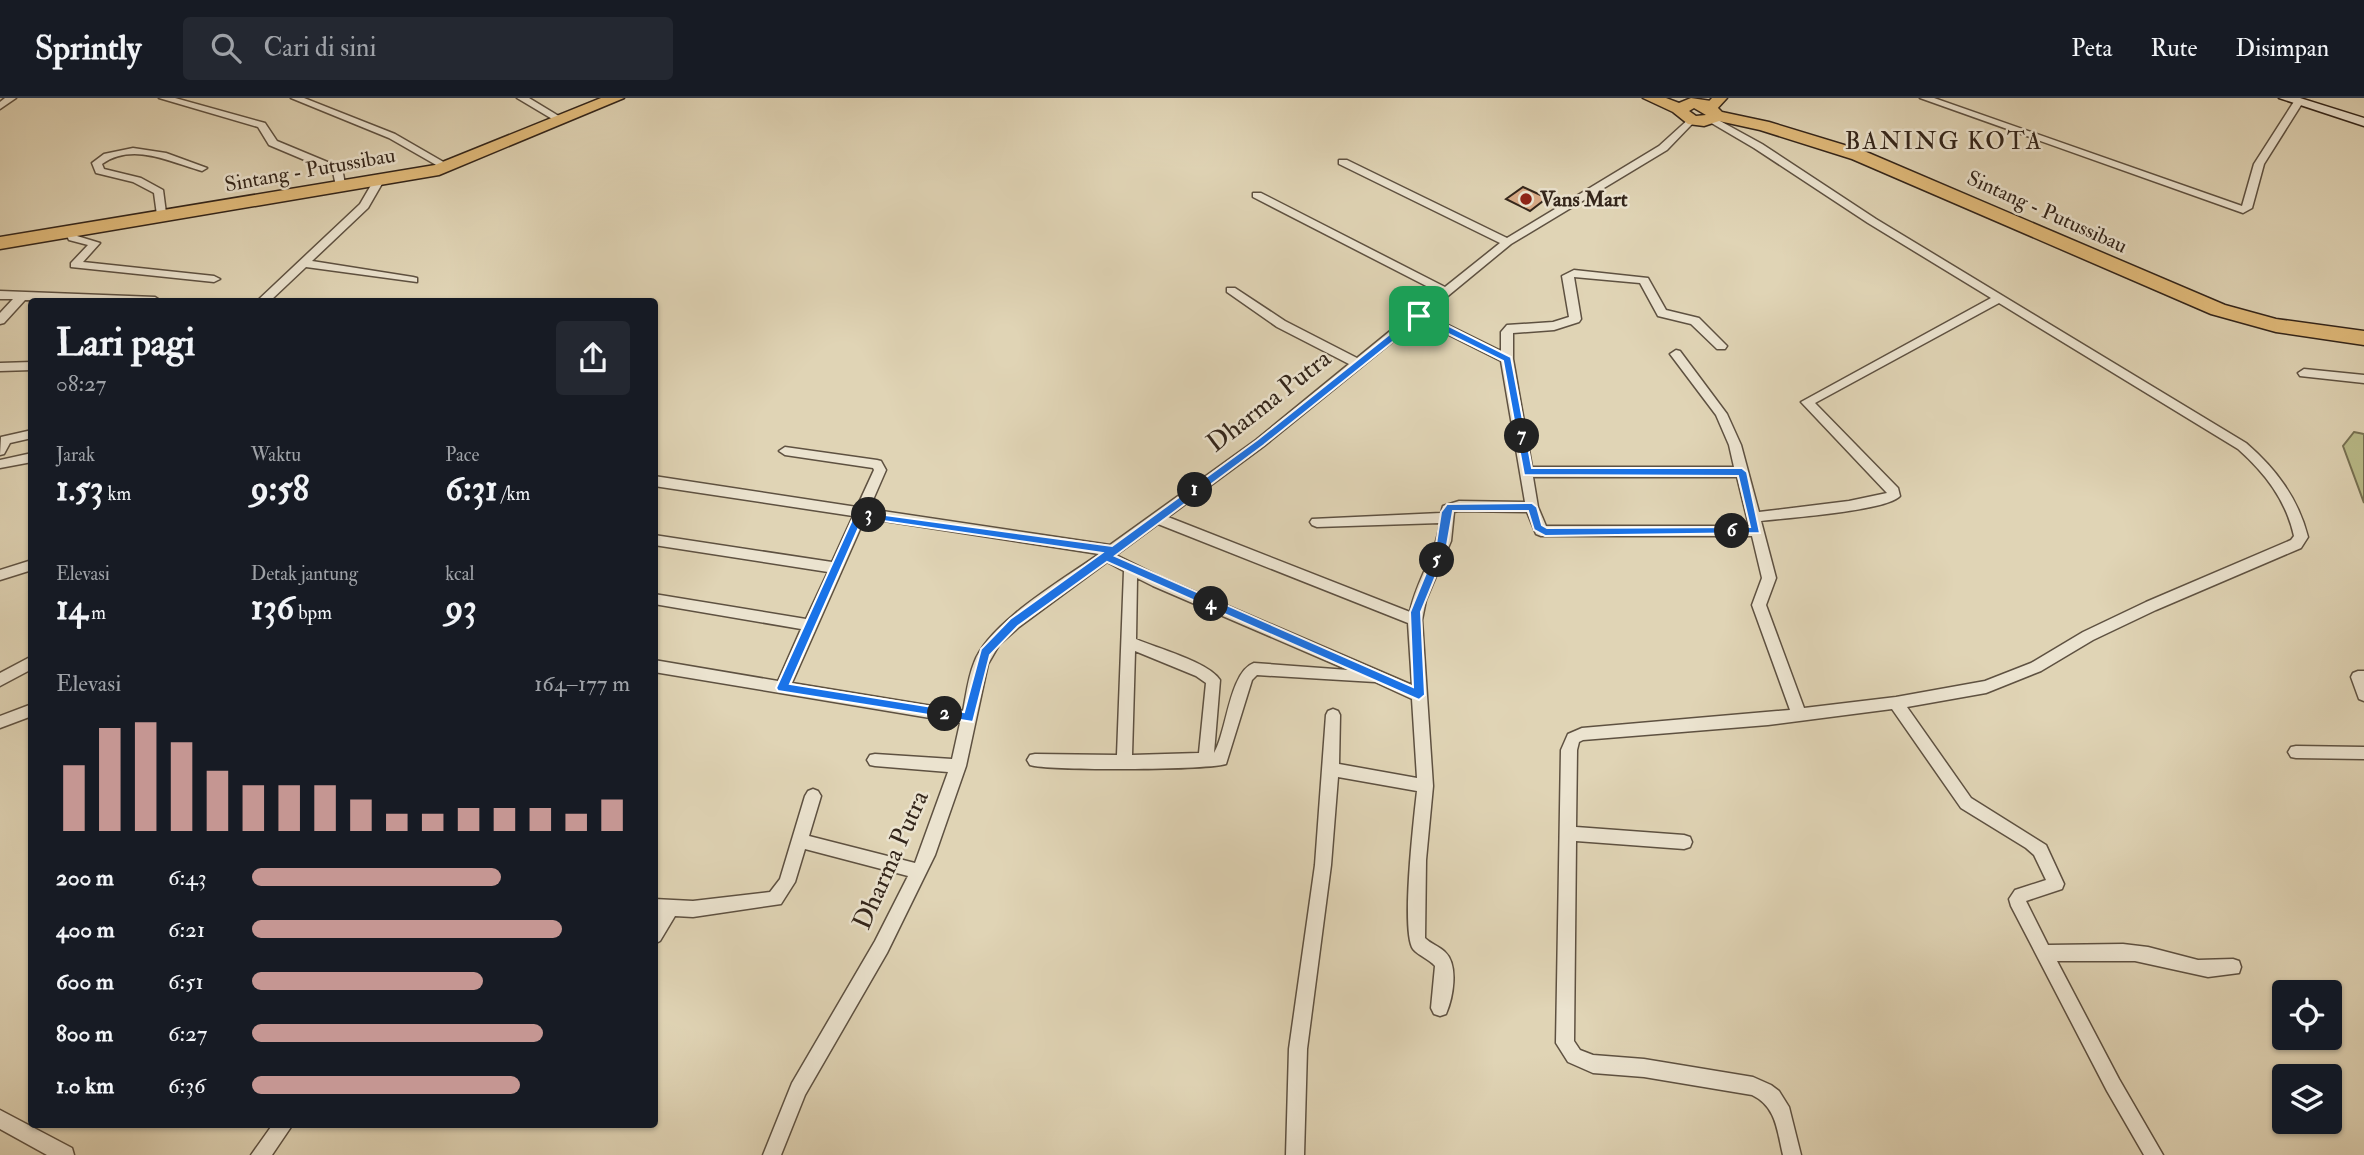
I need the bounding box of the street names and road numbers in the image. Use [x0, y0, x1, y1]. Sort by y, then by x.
street label: Sintang - Putussibau [223, 142, 397, 198]
street label: Sintang - Putussibau [1963, 165, 2131, 260]
street label: Dharma Putra [1201, 342, 1338, 459]
street label: Dharma Putra [846, 785, 936, 934]

